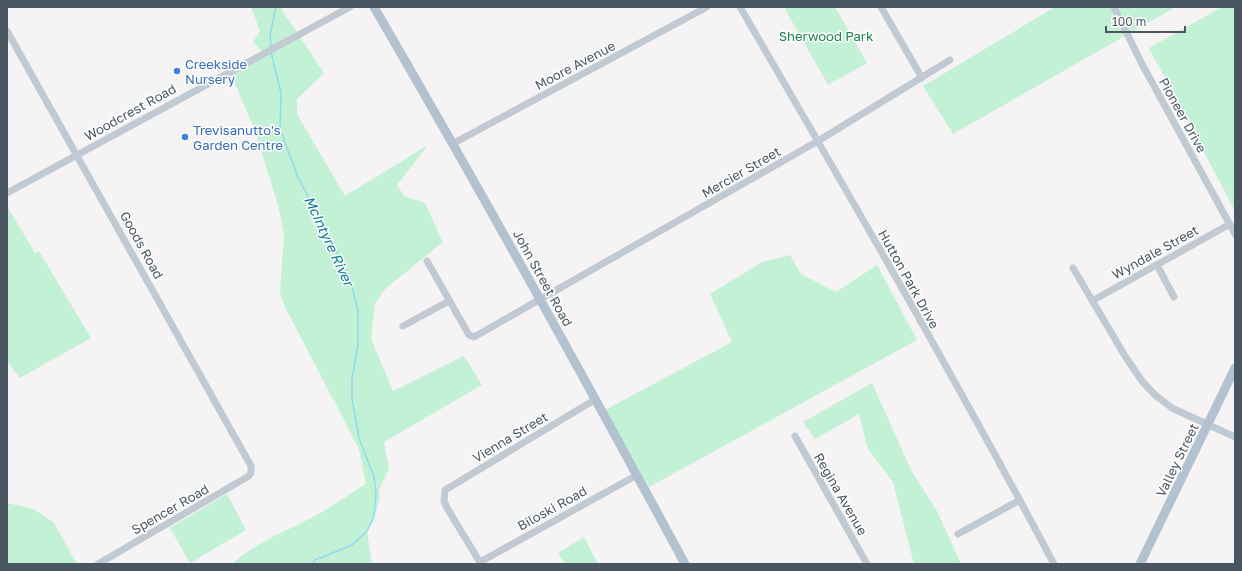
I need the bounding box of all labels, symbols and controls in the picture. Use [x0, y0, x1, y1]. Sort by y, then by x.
scale bar [1106, 8, 1185, 34]
text: 100 m [1112, 14, 1146, 29]
park label: Sherwood Park [779, 28, 874, 44]
street label: Moore Avenue [532, 37, 618, 93]
place label: Creekside Nursery [185, 56, 247, 87]
marker: Creekside Nursery [172, 66, 182, 76]
street label: Pioneer Drive [1156, 75, 1210, 155]
street label: Woodcrest Road [81, 80, 179, 144]
place label: Trevisanutto's Garden Centre [193, 122, 283, 153]
marker: Trevisanutto's Garden Centre [180, 132, 190, 142]
street label: Mercier Street [699, 143, 783, 201]
water label: McIntyre River [301, 193, 359, 291]
street label: Goods Road [117, 208, 167, 282]
street label: Wyndale Street [1109, 222, 1201, 282]
street label: John Street Road [510, 227, 576, 329]
street label: Hutton Park Drive [875, 227, 943, 331]
street label: Vienna Street [470, 408, 550, 466]
street label: Valley Street [1152, 421, 1202, 499]
street label: Regina Avenue [811, 450, 871, 538]
street label: Spencer Road [128, 480, 212, 538]
street label: Biloski Road [515, 482, 589, 534]

